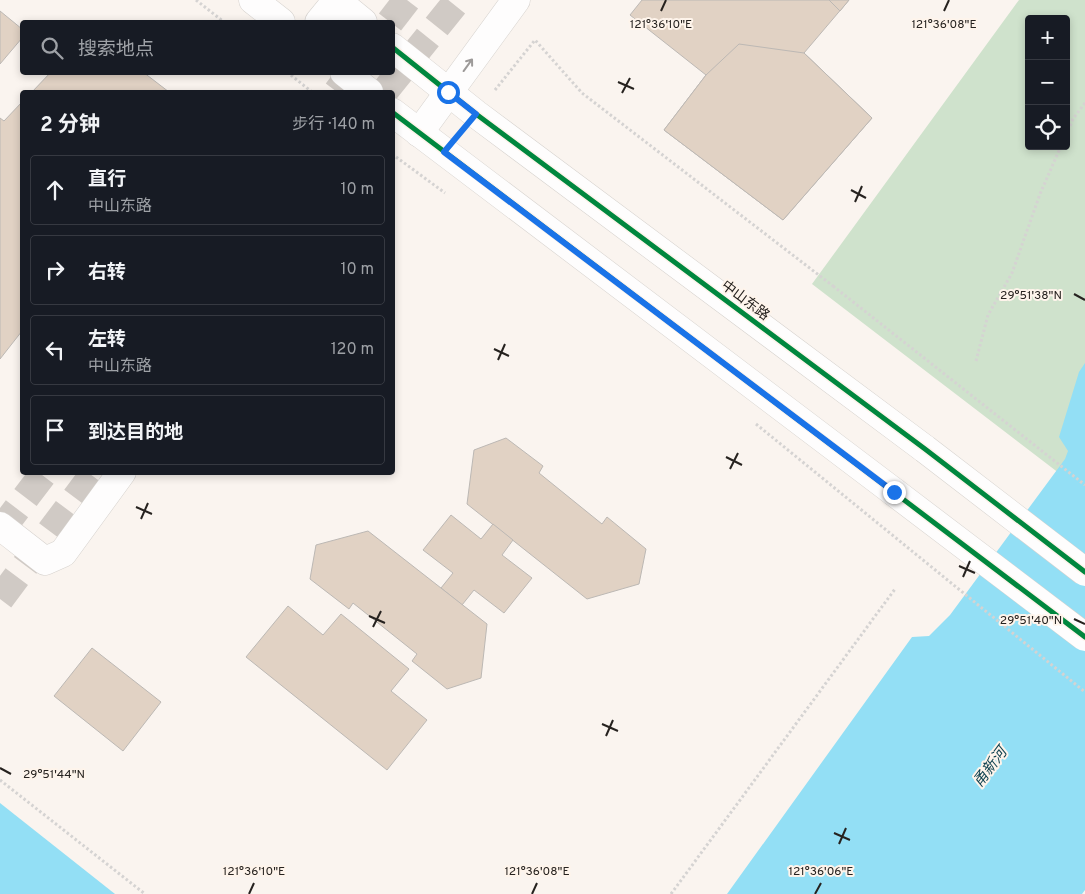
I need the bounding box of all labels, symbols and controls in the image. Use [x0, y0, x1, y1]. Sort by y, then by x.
map controls [1025, 15, 1070, 150]
button: + [1025, 15, 1070, 60]
text: 121°36'10"E [630, 17, 692, 33]
text: 121°36'08"E [911, 17, 977, 33]
search box [20, 20, 395, 75]
icon: search [38, 34, 66, 62]
text: 搜索地点 [78, 38, 154, 62]
one-way arrow [463, 58, 473, 72]
button: − [1025, 60, 1070, 105]
route start [437, 81, 460, 104]
button: locate [1025, 105, 1070, 150]
text: 2 分钟 [40, 112, 100, 139]
text: 步行 · 140 m [292, 115, 375, 135]
text: 直行 [88, 168, 126, 192]
icon: ahead [41, 176, 69, 204]
text: 10 m [340, 180, 374, 200]
text: 中山东路 [88, 197, 152, 217]
icon: right [41, 256, 69, 284]
text: 10 m [340, 260, 374, 280]
text: 右转 [88, 261, 126, 285]
street label: 中山东路 [718, 277, 772, 325]
text: 29°51'38"N [1000, 288, 1062, 304]
text: 左转 [88, 328, 126, 352]
icon: left [41, 336, 69, 364]
text: 120 m [331, 340, 374, 360]
text: 中山东路 [88, 357, 152, 377]
icon: arrive [41, 416, 69, 444]
text: 到达目的地 [88, 421, 183, 445]
route end [883, 481, 906, 504]
text: 29°51'40"N [1000, 613, 1062, 629]
water label: 甬新河 [970, 742, 1014, 792]
text: 29°51'44"N [23, 767, 85, 783]
text: 121°36'10"E [223, 864, 285, 880]
text: 121°36'08"E [504, 864, 570, 880]
text: 121°36'06"E [788, 864, 854, 880]

